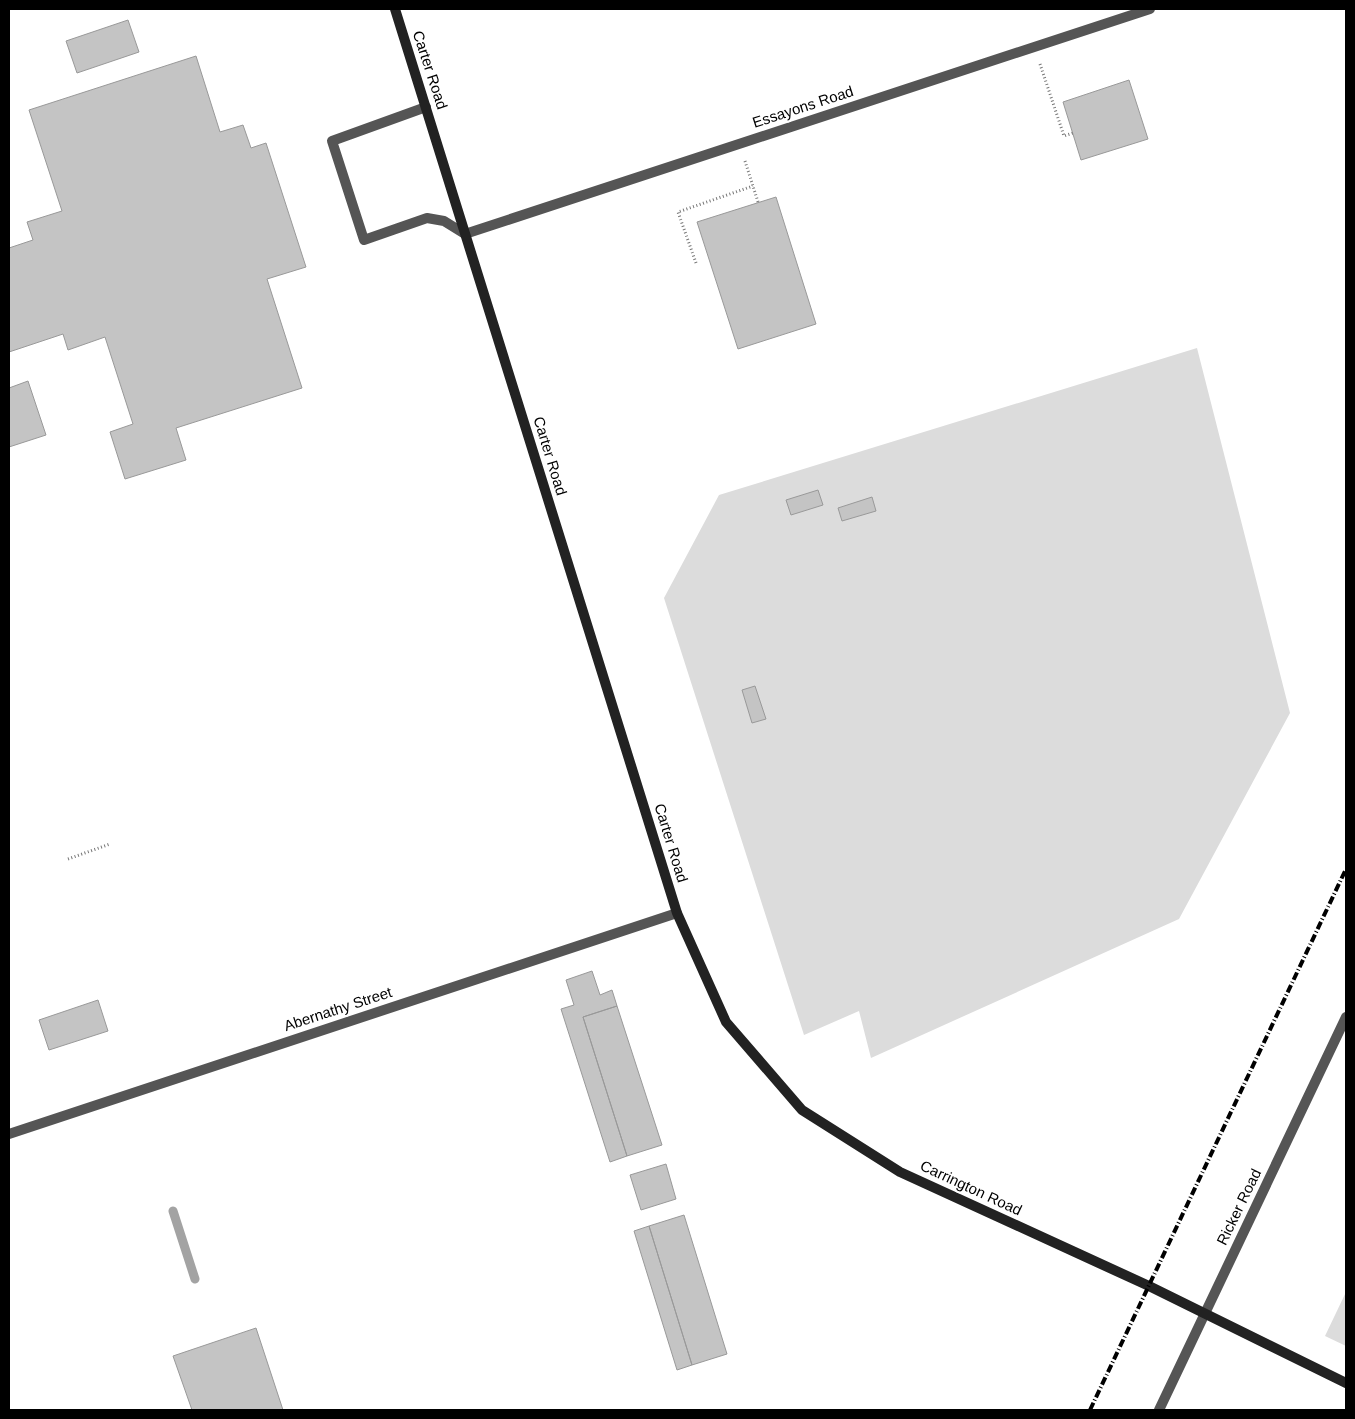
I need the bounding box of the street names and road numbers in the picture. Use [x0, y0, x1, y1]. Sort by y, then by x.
street label: Carter Road [410, 28, 451, 111]
street label: Essayons Road [750, 82, 855, 131]
street label: Carter Road [530, 414, 571, 497]
street label: Carter Road [651, 801, 692, 884]
street label: Abernathy Street [282, 983, 395, 1034]
street label: Carrington Road [918, 1157, 1025, 1219]
street label: Ricker Road [1213, 1166, 1264, 1248]

